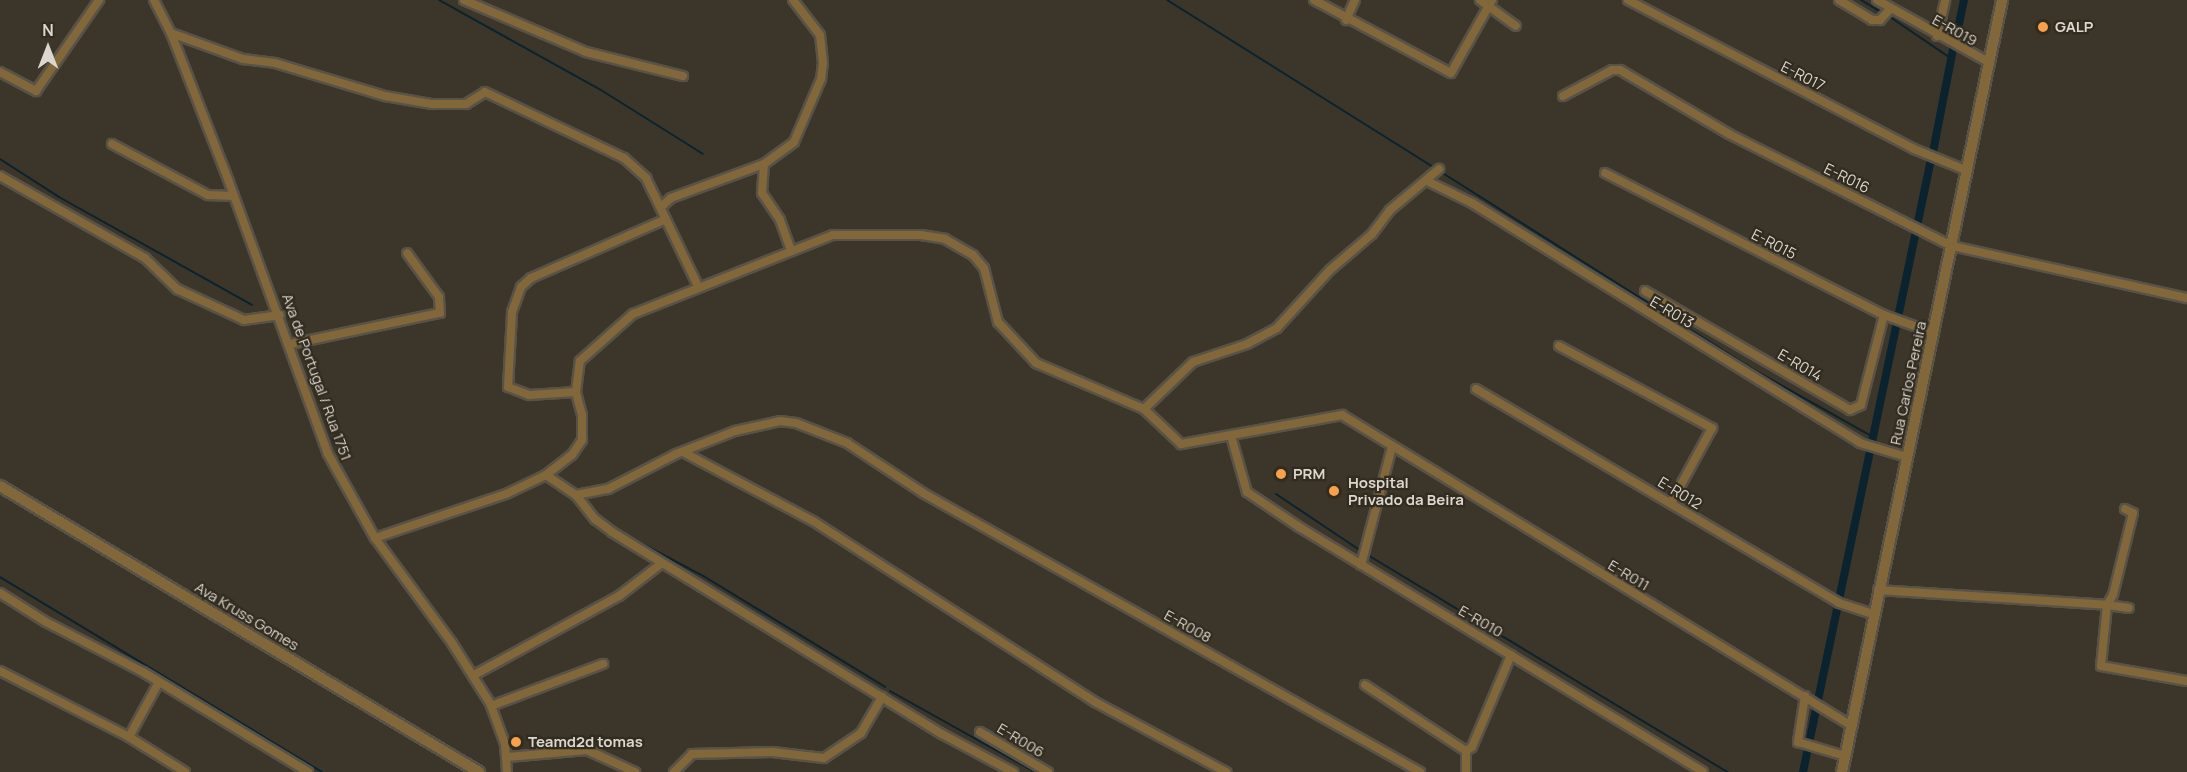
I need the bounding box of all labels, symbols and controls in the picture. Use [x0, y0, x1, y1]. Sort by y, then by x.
street label: E-R019 [1929, 10, 1981, 50]
north arrow [18, 18, 78, 78]
place label: GALP [2055, 18, 2093, 36]
text: N [42, 19, 54, 41]
marker: GALP [2036, 20, 2050, 34]
street label: E-R017 [1778, 57, 1828, 95]
street label: E-R016 [1821, 159, 1873, 197]
street label: E-R015 [1749, 225, 1799, 263]
street label: Ava de Portugal / Rua 1751 [278, 291, 356, 463]
street label: E-R013 [1647, 292, 1697, 332]
street label: Rua Carlos Pereira [1886, 319, 1930, 447]
street label: E-R014 [1775, 345, 1825, 385]
place label: PRM [1293, 465, 1325, 483]
marker: PRM [1274, 467, 1288, 481]
place label: Hospital Privado da Beira [1348, 473, 1464, 508]
street label: E-R012 [1655, 473, 1705, 513]
marker: Hospital Privado da Beira [1325, 482, 1343, 500]
street label: E-R011 [1605, 556, 1653, 594]
street label: Ava Kruss Gomes [192, 578, 302, 654]
street label: E-R010 [1456, 601, 1506, 641]
street label: E-R008 [1161, 606, 1215, 646]
street label: E-R006 [994, 719, 1048, 761]
place label: Teamd2d tomas [528, 733, 643, 751]
marker: Teamd2d tomas [509, 735, 523, 749]

